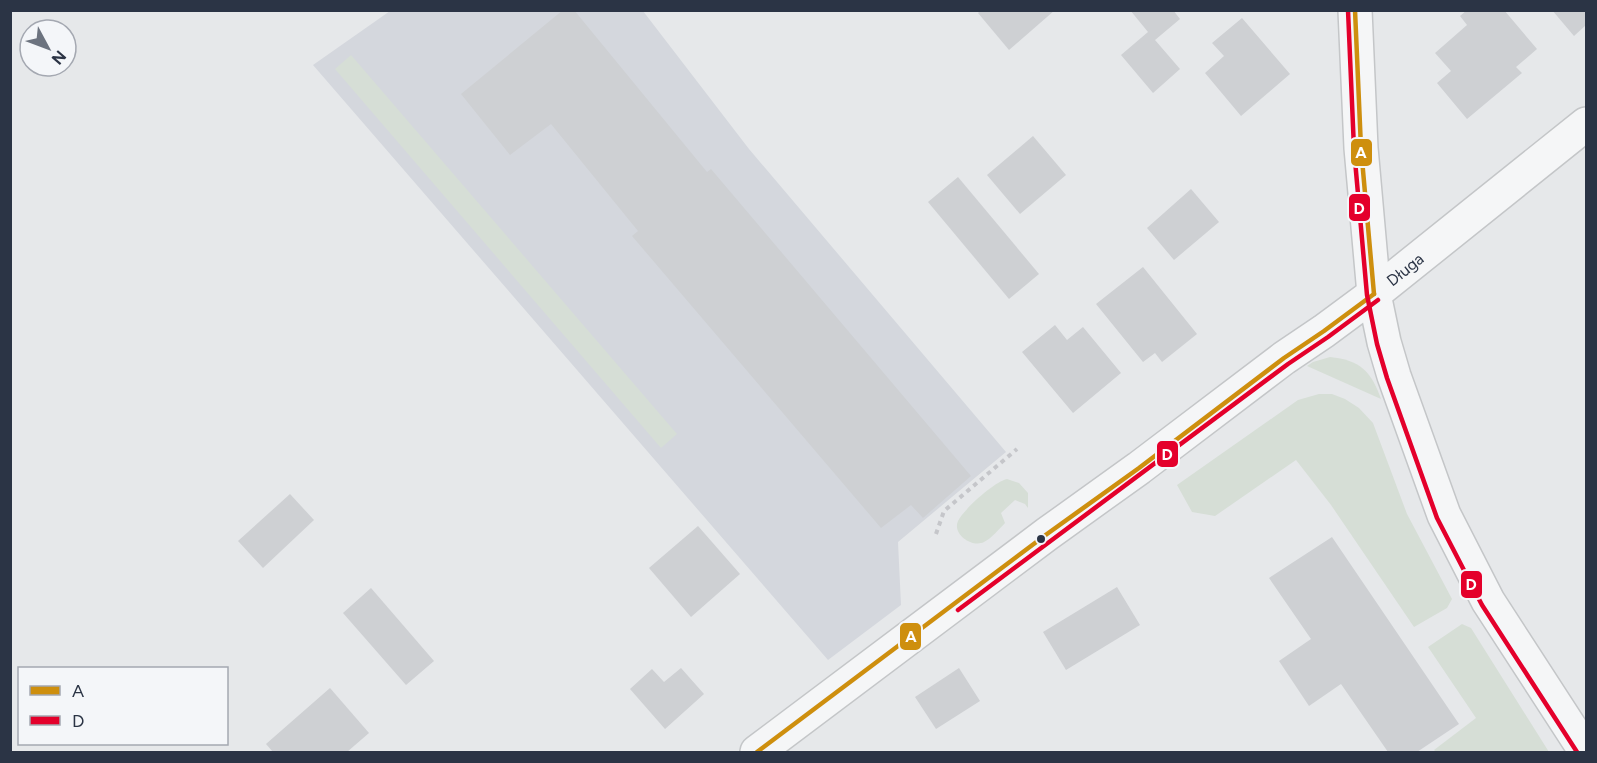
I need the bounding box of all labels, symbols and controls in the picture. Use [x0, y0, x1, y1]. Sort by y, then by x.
north arrow [18, 18, 78, 78]
text: N [48, 47, 70, 68]
line badge: A [1350, 138, 1373, 167]
text: A [1355, 143, 1367, 162]
line badge: D [1348, 193, 1371, 222]
text: D [1353, 199, 1365, 218]
street label: Długa [1383, 249, 1427, 290]
line badge: D [1156, 440, 1179, 468]
text: D [1161, 445, 1173, 464]
unlabelled marker [1035, 533, 1047, 545]
line badge: D [1460, 570, 1483, 599]
text: D [1465, 575, 1477, 594]
line badge: A [899, 622, 922, 651]
text: A [905, 627, 917, 646]
legend [18, 667, 228, 745]
text: A [72, 680, 84, 702]
text: D [72, 710, 84, 732]

